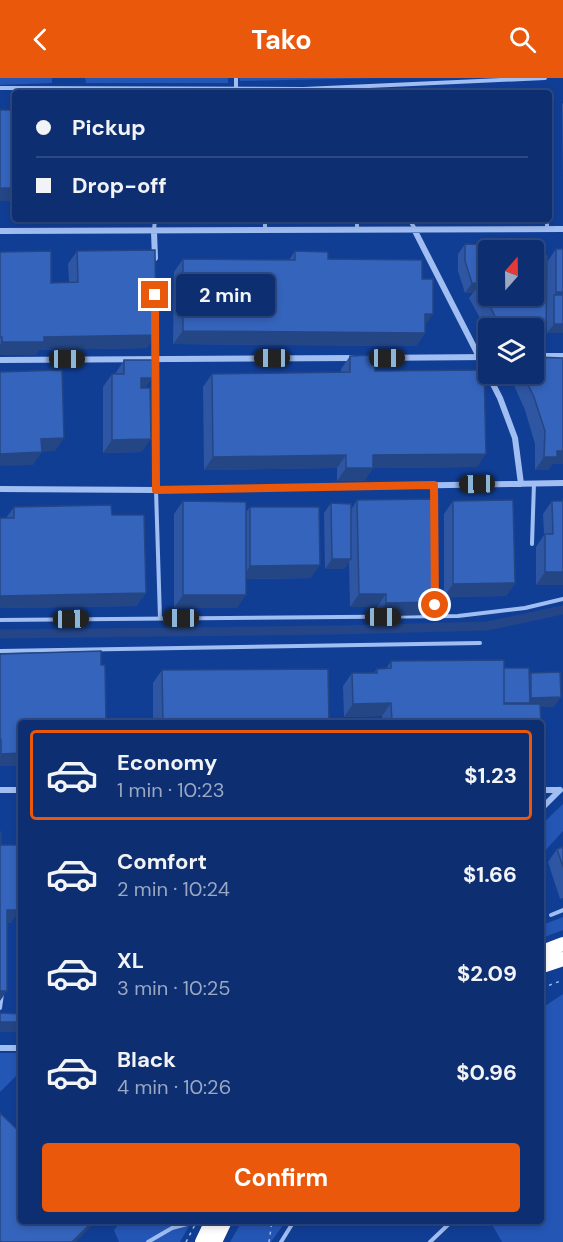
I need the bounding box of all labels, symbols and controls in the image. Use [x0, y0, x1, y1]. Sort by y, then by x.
text: Tako [251, 22, 312, 57]
icon: back [24, 23, 57, 56]
icon: search [506, 23, 539, 56]
text: Pickup [72, 113, 146, 142]
text: Drop-off [72, 171, 167, 200]
north arrow [478, 240, 544, 306]
map controls [478, 240, 544, 384]
callout: 2 min [176, 274, 275, 316]
route end [141, 281, 168, 308]
text: 2 min [199, 282, 252, 308]
button: layers [478, 318, 544, 384]
car [254, 349, 290, 367]
car [369, 349, 405, 367]
car [49, 350, 85, 368]
car [459, 475, 495, 493]
route start [421, 591, 448, 618]
car [365, 608, 401, 626]
car [163, 609, 199, 627]
car [53, 610, 89, 628]
icon: car [45, 748, 99, 802]
text: Economy [117, 748, 217, 777]
text: $1.23 [464, 761, 517, 790]
text: 1 min · 10:23 [117, 777, 225, 803]
icon: car [45, 847, 99, 901]
text: Comfort [117, 847, 207, 876]
text: $1.66 [463, 860, 517, 889]
text: 2 min · 10:24 [117, 876, 230, 902]
icon: car [45, 946, 99, 1000]
text: XL [117, 946, 144, 975]
text: $2.09 [457, 959, 517, 988]
text: 3 min · 10:25 [117, 975, 231, 1001]
icon: car [45, 1045, 99, 1099]
text: Black [117, 1045, 176, 1074]
text: $0.96 [456, 1058, 517, 1087]
text: 4 min · 10:26 [117, 1074, 231, 1100]
button: Confirm [42, 1143, 520, 1212]

